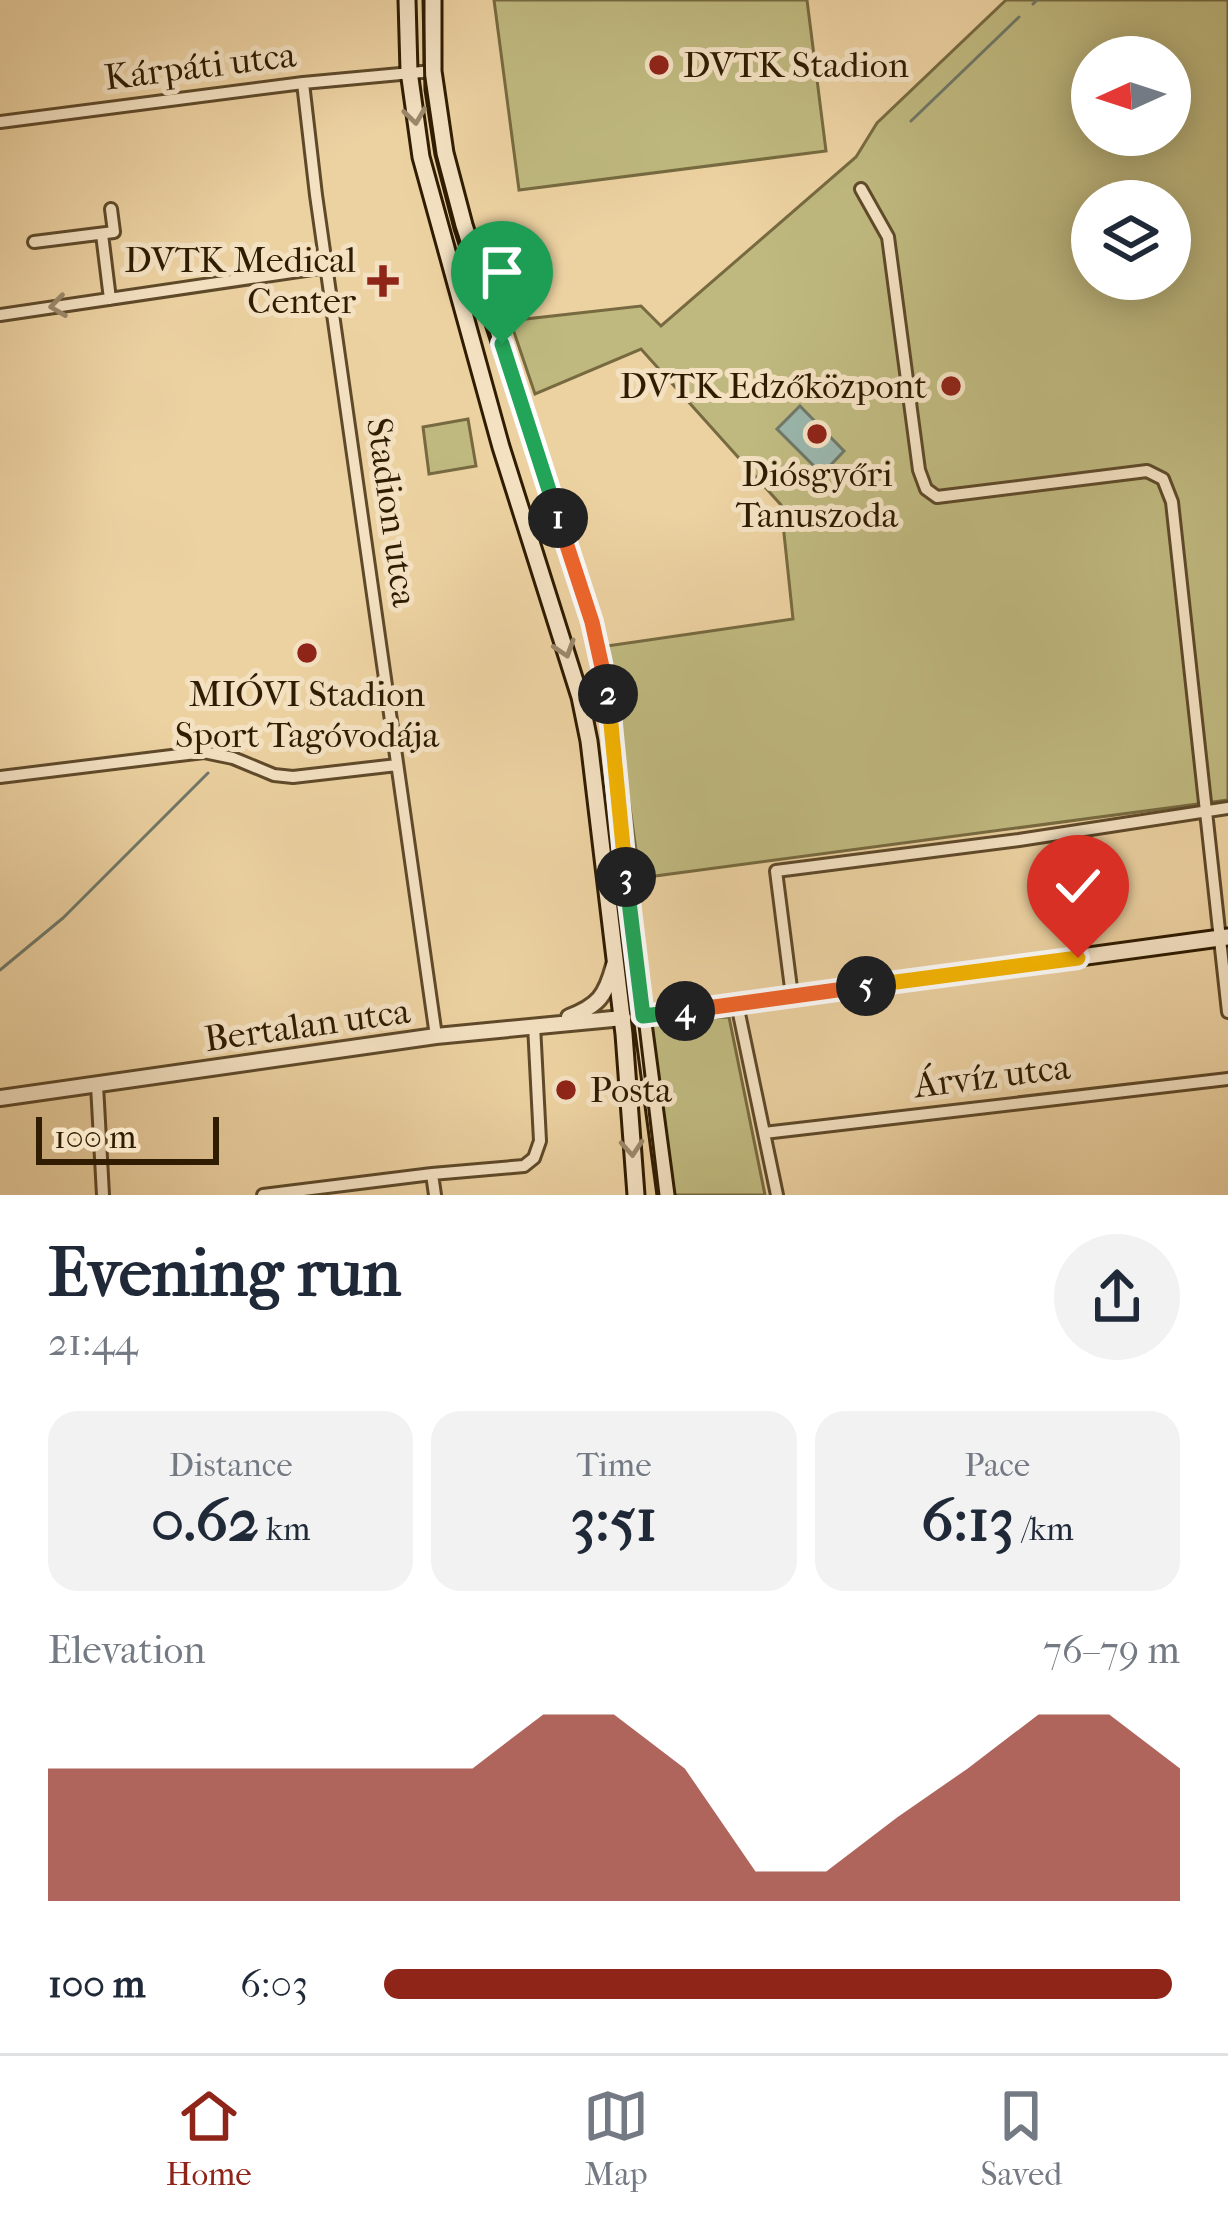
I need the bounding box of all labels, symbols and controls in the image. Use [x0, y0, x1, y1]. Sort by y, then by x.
street label: Kárpáti utca [102, 33, 298, 99]
north arrow [1071, 36, 1191, 156]
map controls [1071, 36, 1191, 300]
place label: DVTK Stadion [683, 44, 909, 86]
marker: DVTK Stadion [646, 52, 672, 78]
one-way arrow [401, 107, 427, 126]
button: layers [1071, 180, 1191, 300]
pin [451, 221, 553, 344]
place label: DVTK Medical Center [124, 239, 357, 322]
icon: arrive [469, 239, 535, 305]
marker: DVTK Medical Center [367, 265, 399, 297]
one-way arrow [48, 293, 68, 318]
place label: DVTK Edzőközpont [620, 365, 927, 407]
marker: DVTK Edzőközpont [938, 373, 964, 399]
street label: Stadion utca [358, 415, 426, 609]
marker: Diósgyőri Tanuszoda [804, 421, 830, 447]
place label: Diósgyőri Tanuszoda [736, 453, 899, 536]
pin: 1 [528, 488, 588, 548]
text: 1 [552, 498, 564, 537]
one-way arrow [550, 638, 575, 659]
marker: MIÓVI Stadion Sport Tagóvodája [294, 640, 320, 666]
pin: 2 [578, 664, 638, 724]
place label: MIÓVI Stadion Sport Tagóvodája [175, 673, 440, 756]
text: 2 [600, 674, 616, 713]
pin [1027, 835, 1129, 958]
pin: 3 [596, 847, 656, 907]
icon: check [1045, 853, 1111, 919]
text: 3 [619, 857, 633, 896]
pin: 5 [836, 956, 896, 1016]
text: 5 [859, 966, 873, 1005]
pin: 4 [655, 981, 715, 1041]
street label: Bertalan utca [202, 990, 413, 1060]
text: 4 [675, 991, 695, 1030]
street label: Árvíz utca [910, 1046, 1073, 1107]
place label: Posta [590, 1069, 672, 1111]
marker: Posta [553, 1077, 579, 1103]
scale bar [36, 1111, 219, 1164]
text: 100 m [54, 1118, 137, 1157]
one-way arrow [619, 1139, 645, 1158]
button: share [1054, 1234, 1180, 1360]
text: Evening run [48, 1235, 401, 1312]
text: 21:44 [48, 1319, 138, 1365]
text: Distance [169, 1446, 293, 1485]
text: Time [576, 1446, 651, 1485]
text: Pace [964, 1446, 1030, 1485]
text: 0.62 [151, 1485, 259, 1556]
text: 3:51 [571, 1485, 657, 1556]
text: 6:13 [921, 1485, 1014, 1556]
text: km [259, 1510, 310, 1549]
text: /km [1014, 1510, 1074, 1549]
text: Elevation [48, 1627, 206, 1673]
text: 76–79 m [1043, 1627, 1180, 1673]
text: 100 m [48, 1961, 146, 2007]
text: 6:03 [240, 1961, 308, 2007]
tab: Home [166, 2083, 252, 2194]
tab: Map [583, 2083, 649, 2194]
tab: Saved [980, 2083, 1062, 2194]

